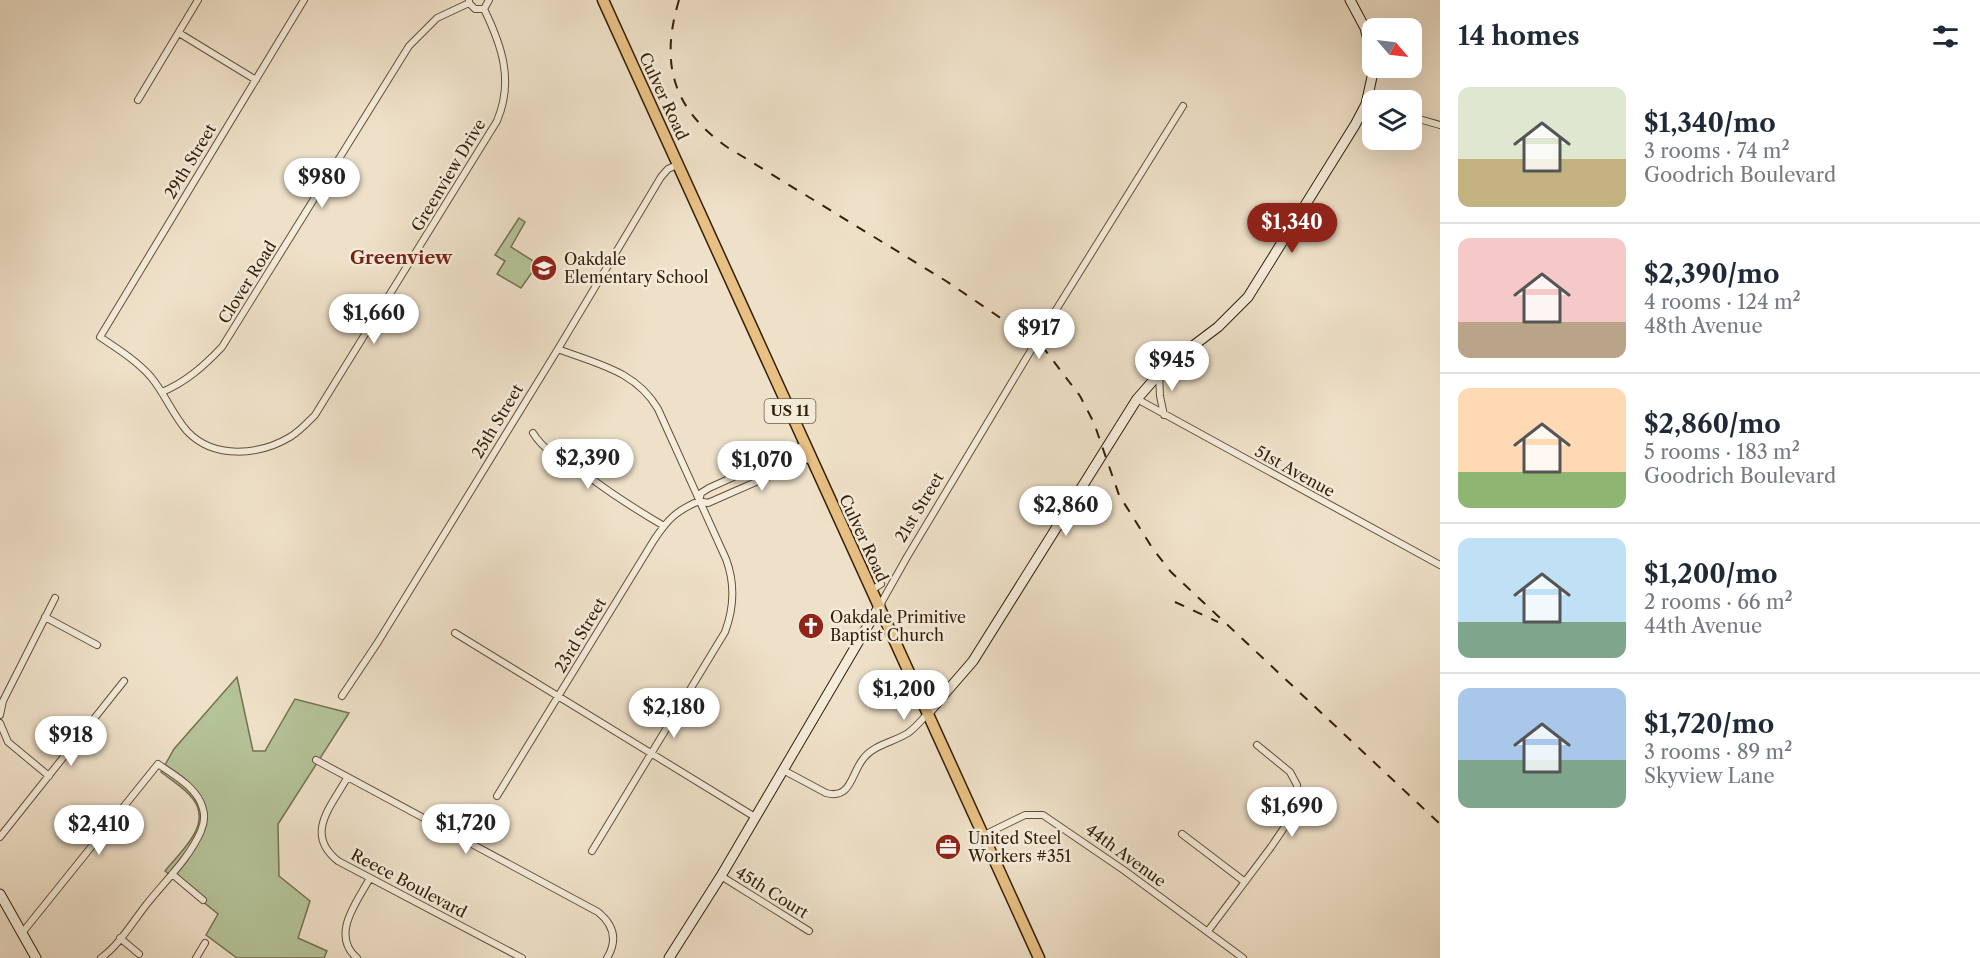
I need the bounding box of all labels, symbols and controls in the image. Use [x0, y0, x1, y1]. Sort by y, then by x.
north arrow [1362, 18, 1422, 78]
map controls [1362, 18, 1422, 150]
text: 14 homes [1458, 20, 1580, 52]
icon: filters [1929, 20, 1962, 53]
street label: Culver Road [635, 49, 693, 143]
button: layers [1362, 90, 1422, 150]
text: $1,340/mo [1644, 107, 1776, 139]
icon: home [1506, 111, 1578, 183]
street label: Greenview Drive [407, 115, 489, 235]
street label: 29th Street [160, 120, 220, 202]
text: 3 rooms · 74 m² [1644, 139, 1790, 163]
pin: $980 [286, 158, 358, 209]
text: Goodrich Boulevard [1644, 163, 1836, 187]
text: $980 [298, 165, 346, 189]
pin: $1,340 [1243, 203, 1341, 254]
text: $1,340 [1261, 210, 1323, 234]
street label: Clover Road [214, 237, 280, 327]
district label: Greenview [350, 247, 453, 269]
place label: Oakdale Elementary School [564, 249, 709, 287]
school or university icon: Oakdale Elementary School [529, 253, 559, 283]
text: $2,390/mo [1644, 258, 1780, 290]
icon: home [1506, 262, 1578, 334]
text: 4 rooms · 124 m² [1644, 290, 1801, 314]
pin: $1,660 [325, 294, 423, 345]
text: $1,660 [343, 301, 405, 325]
pin: $917 [1003, 309, 1075, 360]
text: 48th Avenue [1644, 314, 1763, 338]
text: $917 [1018, 316, 1060, 340]
pin: $945 [1136, 341, 1208, 392]
text: $945 [1149, 348, 1195, 372]
street label: 25th Street [467, 380, 527, 462]
road number: US 11 [764, 399, 816, 423]
text: $2,860/mo [1644, 408, 1781, 440]
icon: home [1506, 412, 1578, 484]
pin: $2,390 [539, 439, 637, 490]
text: 5 rooms · 183 m² [1644, 440, 1800, 464]
pin: $1,070 [713, 441, 811, 492]
street label: 51st Avenue [1251, 441, 1339, 501]
text: $2,390 [556, 446, 620, 470]
text: $1,070 [731, 448, 793, 472]
text: Goodrich Boulevard [1644, 464, 1836, 488]
street label: 21st Street [890, 468, 948, 546]
pin: $2,860 [1017, 486, 1115, 537]
street label: Culver Road [835, 491, 893, 585]
text: $2,860 [1033, 493, 1099, 517]
text: $1,200/mo [1644, 558, 1778, 590]
icon: home [1506, 562, 1578, 634]
text: 2 rooms · 66 m² [1644, 590, 1793, 614]
street label: 23rd Street [550, 594, 610, 676]
place label: Oakdale Primitive Baptist Church [830, 607, 966, 645]
church icon: Oakdale Primitive Baptist Church [796, 611, 826, 641]
text: 44th Avenue [1644, 614, 1762, 638]
pin: $1,200 [855, 670, 953, 721]
text: $1,200 [873, 677, 935, 701]
pin: $2,180 [625, 688, 723, 739]
text: $2,180 [643, 695, 705, 719]
text: $1,720/mo [1644, 708, 1774, 740]
icon: home [1506, 712, 1578, 784]
pin: $918 [35, 716, 107, 767]
text: $918 [49, 723, 93, 747]
text: 3 rooms · 89 m² [1644, 740, 1792, 764]
text: Skyview Lane [1644, 764, 1775, 788]
pin: $1,690 [1243, 787, 1341, 838]
text: $1,690 [1261, 794, 1323, 818]
pin: $1,720 [417, 804, 515, 855]
pin: $2,410 [50, 805, 148, 856]
text: $1,720 [436, 811, 496, 835]
text: $2,410 [68, 812, 130, 836]
street label: 44th Avenue [1082, 819, 1170, 891]
place label: United Steel Workers #351 [967, 828, 1071, 866]
office icon: United Steel Workers #351 [933, 832, 963, 862]
street label: Reece Boulevard [348, 844, 471, 922]
street label: 45th Court [732, 862, 812, 922]

